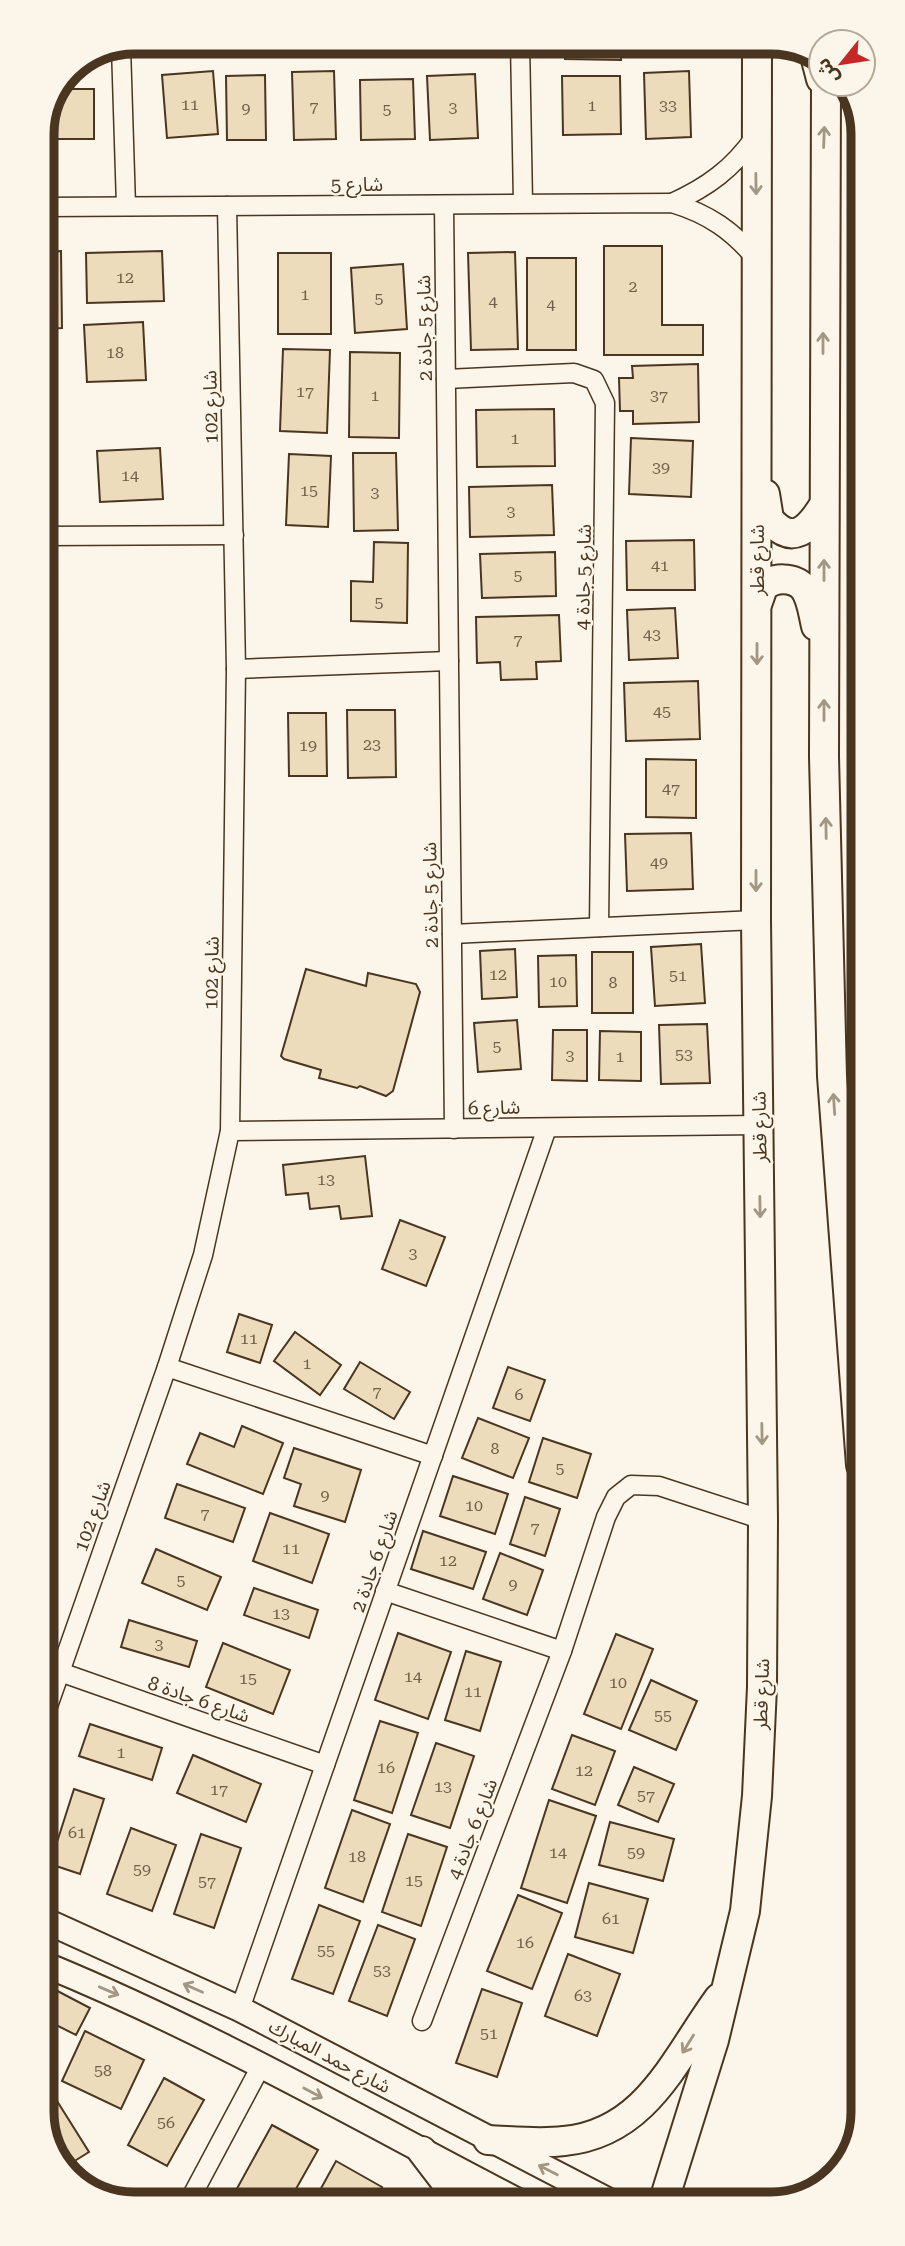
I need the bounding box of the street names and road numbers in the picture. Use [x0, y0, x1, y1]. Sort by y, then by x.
street label: شارع 5 [331, 173, 383, 198]
street label: شارع 5 جادة 2 [412, 275, 439, 381]
street label: شارع 102 [198, 370, 225, 444]
street label: شارع 5 جادة 4 [571, 524, 598, 630]
street label: شارع قطر [746, 524, 771, 597]
street label: شارع 5 جادة 2 [418, 842, 445, 948]
street label: شارع 102 [199, 936, 226, 1010]
street label: شارع قطر [747, 1091, 774, 1164]
street label: شارع 6 [468, 1096, 520, 1121]
street label: شارع 102 [69, 1478, 118, 1555]
street label: شارع 6 جادة 2 [346, 1507, 405, 1616]
street label: شارع قطر [749, 1658, 776, 1731]
street label: شارع 6 جادة 8 [144, 1671, 253, 1730]
street label: شارع 6 جادة 4 [443, 1775, 504, 1884]
street label: شارع حمد المبارك [264, 2015, 395, 2100]

